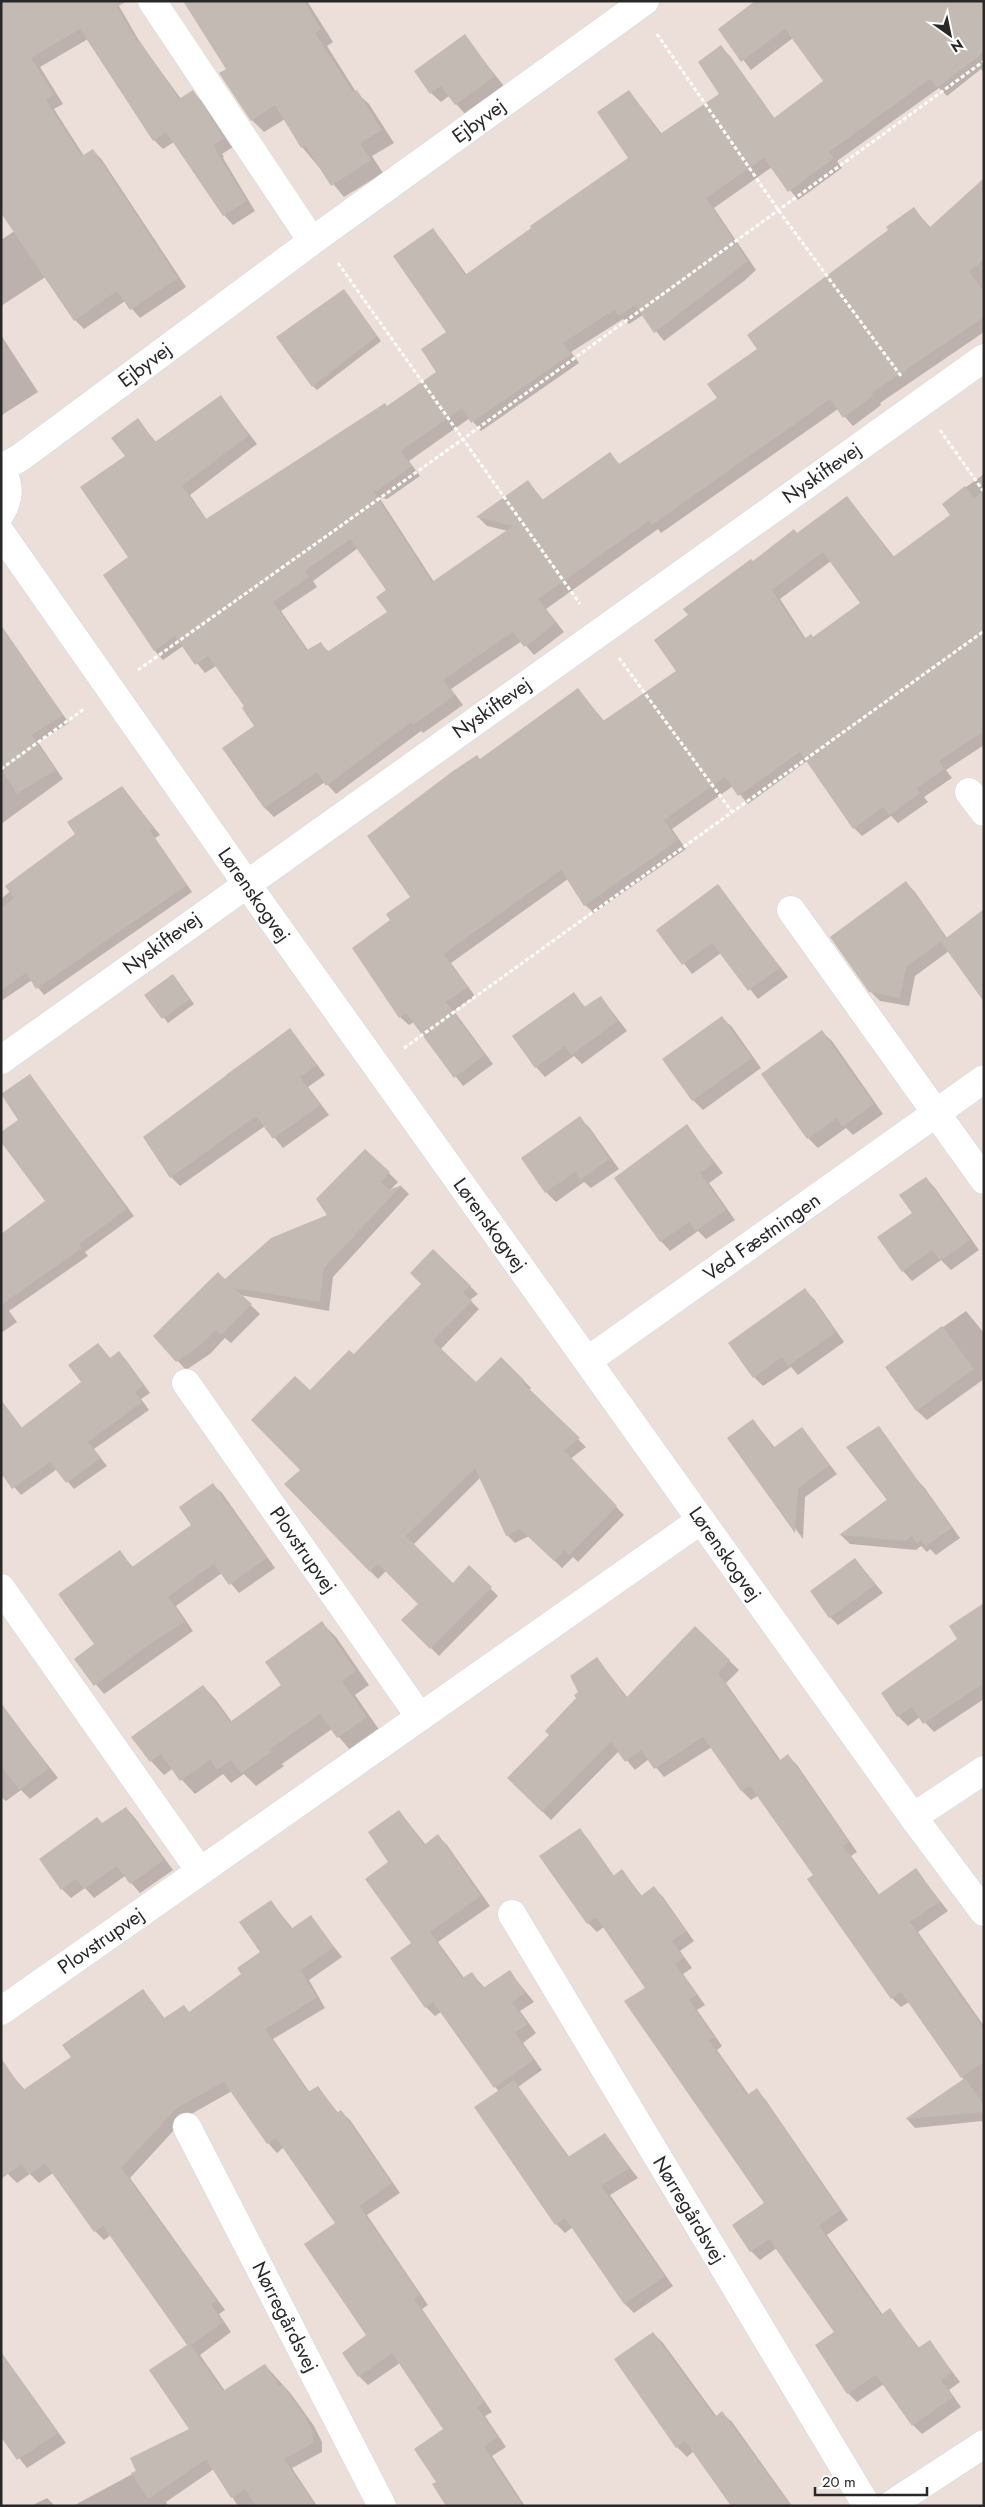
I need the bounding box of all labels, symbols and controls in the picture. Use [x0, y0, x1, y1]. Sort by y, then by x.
north arrow [925, 10, 975, 60]
text: N [947, 34, 967, 57]
street label: Ejbyvej [446, 92, 512, 150]
street label: Ejbyvej [112, 335, 178, 395]
street label: Nyskiftevej [777, 435, 867, 511]
street label: Nyskiftevej [447, 670, 537, 746]
street label: Lørenskogvej [211, 842, 297, 948]
street label: Nyskiftevej [117, 905, 207, 981]
street label: Lørenskogvej [446, 1172, 534, 1278]
street label: Ved Fæstningen [698, 1186, 826, 1288]
street label: Plovstrupvej [262, 1501, 344, 1599]
street label: Lørenskogvej [682, 1501, 768, 1607]
street label: Plovstrupvej [52, 1900, 150, 1982]
street label: Nørregårdsvej [645, 2151, 733, 2269]
street label: Nørregårdsvej [245, 2256, 325, 2378]
scale bar [815, 2464, 928, 2496]
text: 20 m [822, 2471, 856, 2493]

